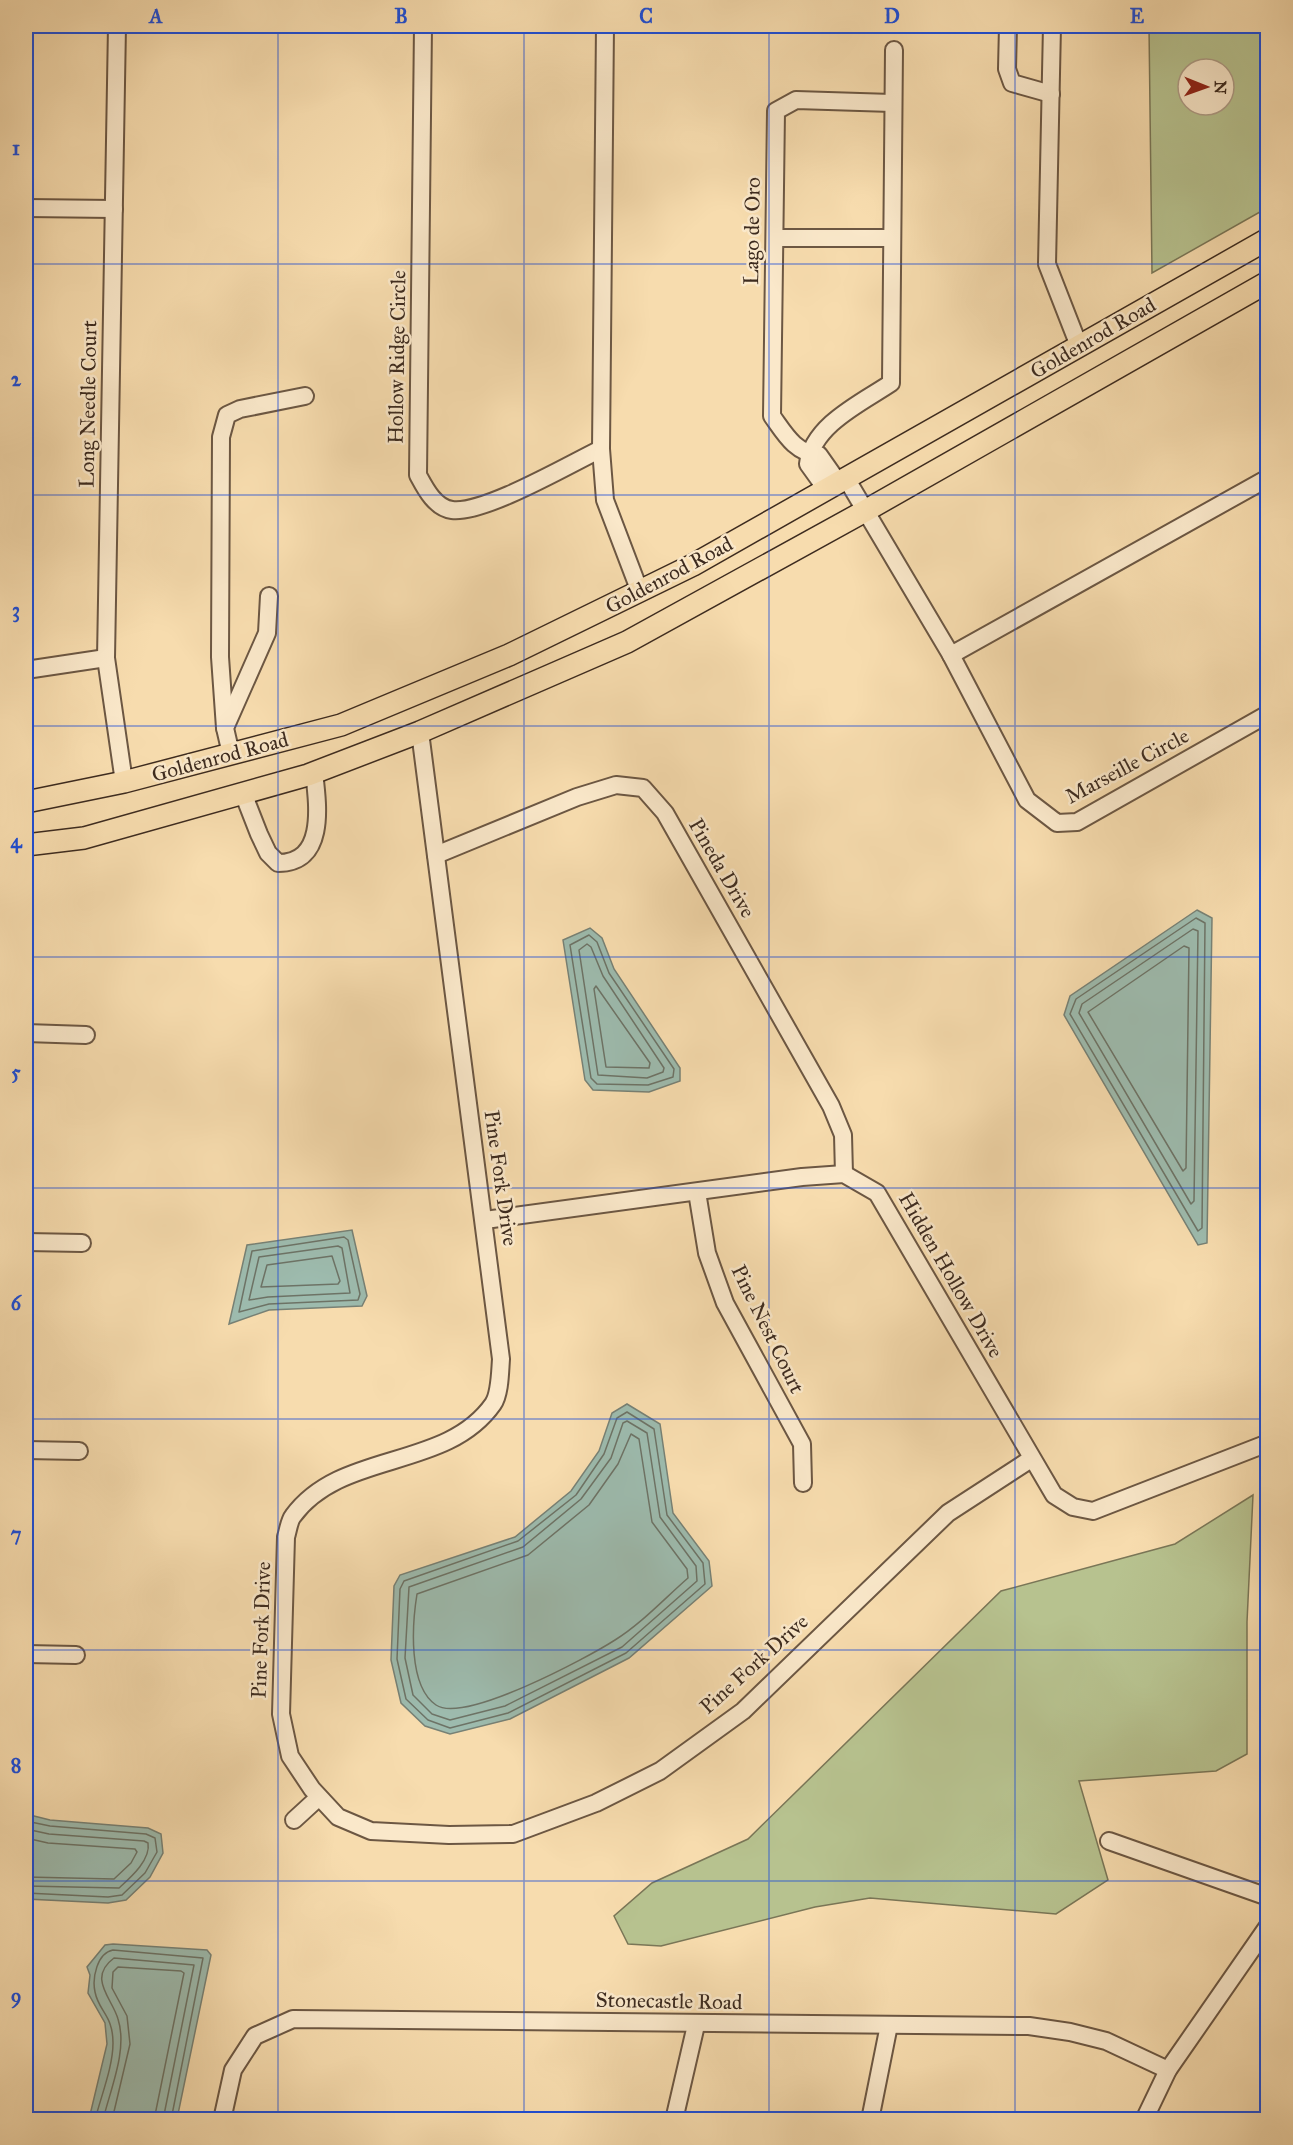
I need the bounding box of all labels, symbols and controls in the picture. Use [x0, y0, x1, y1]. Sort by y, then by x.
text: A [147, 4, 163, 28]
text: B [394, 4, 408, 28]
text: C [639, 4, 653, 28]
text: D [884, 4, 900, 28]
text: E [1130, 4, 1145, 28]
north arrow [1176, 57, 1236, 117]
text: N [1211, 80, 1230, 95]
text: 1 [12, 136, 20, 160]
street label: Lago de Oro [738, 177, 766, 285]
street label: Hollow Ridge Circle [382, 270, 412, 444]
street label: Goldenrod Road [1026, 291, 1161, 384]
street label: Long Needle Court [74, 319, 102, 488]
text: 2 [11, 367, 22, 391]
street label: Goldenrod Road [601, 530, 738, 619]
text: 3 [12, 598, 20, 623]
street label: Marseille Circle [1061, 722, 1193, 809]
street label: Goldenrod Road [149, 726, 292, 788]
street label: Pineda Drive [683, 814, 761, 923]
text: 4 [10, 829, 22, 854]
text: 5 [11, 1060, 21, 1084]
street label: Pine Fork Drive [479, 1108, 523, 1248]
street label: Hidden Hollow Drive [893, 1188, 1009, 1363]
street label: Pine Nest Court [726, 1260, 811, 1398]
text: 6 [11, 1291, 23, 1315]
text: 7 [11, 1522, 22, 1546]
street label: Pine Fork Drive [246, 1561, 276, 1699]
street label: Pine Fork Drive [694, 1608, 814, 1719]
text: 8 [11, 1753, 21, 1777]
text: 9 [11, 1984, 21, 2009]
street label: Stonecastle Road [595, 1987, 743, 2015]

